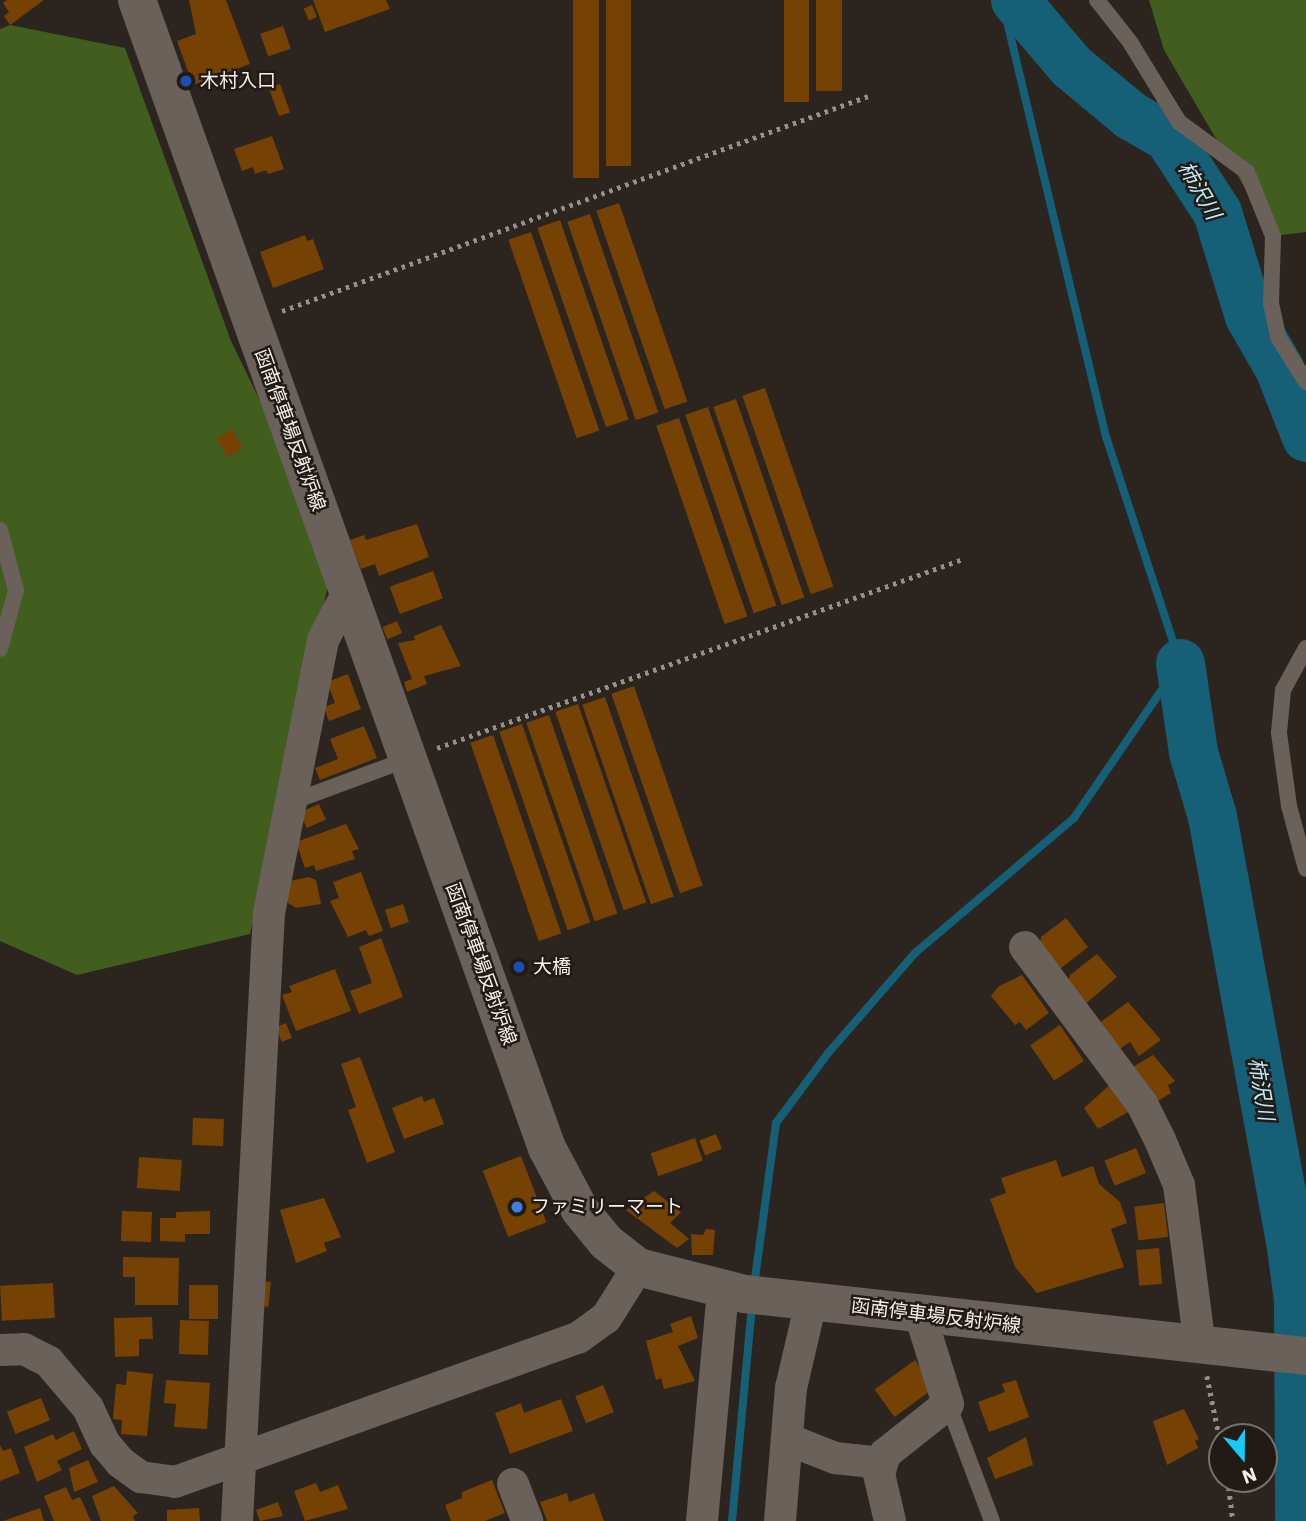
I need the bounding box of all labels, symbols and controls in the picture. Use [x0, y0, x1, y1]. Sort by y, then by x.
place label: 木村入口 [200, 70, 276, 92]
marker: 木村入口 [178, 73, 194, 89]
water label: 柿沢川 [1173, 156, 1227, 224]
street label: 函南停車場反射炉線 [250, 346, 330, 514]
street label: 函南停車場反射炉線 [441, 880, 521, 1048]
place label: 大橋 [533, 956, 571, 978]
marker: 大橋 [511, 959, 527, 975]
water label: 柿沢川 [1244, 1056, 1280, 1122]
place label: ファミリーマート [531, 1196, 683, 1218]
marker: ファミリーマート [509, 1199, 525, 1215]
street label: 函南停車場反射炉線 [850, 1294, 1022, 1338]
north arrow [1208, 1423, 1278, 1493]
text: N [1239, 1462, 1260, 1489]

